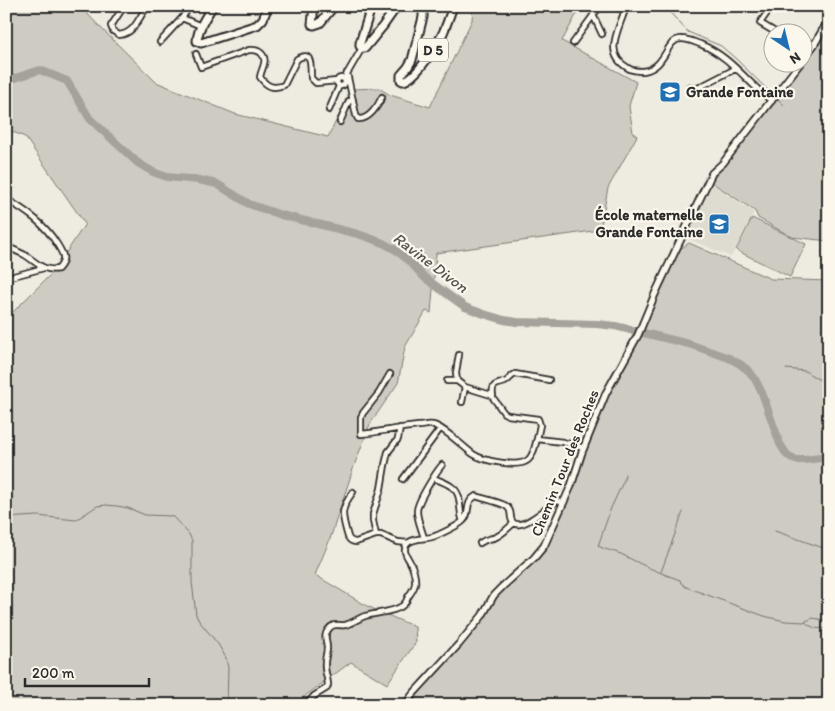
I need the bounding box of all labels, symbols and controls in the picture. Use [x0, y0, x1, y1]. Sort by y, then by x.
north arrow [762, 22, 812, 72]
road number: D 5 [418, 38, 448, 62]
text: N [786, 49, 804, 68]
school or university icon: Grande Fontaine [658, 80, 682, 104]
place label: Grande Fontaine [686, 83, 794, 101]
place label: École maternelle Grande Fontaine [595, 205, 703, 241]
school or university icon: École maternelle Grande Fontaine [707, 212, 731, 236]
water label: Ravine Divon [390, 228, 472, 297]
street label: Chemin Tour des Roches [527, 387, 603, 539]
scale bar [25, 656, 149, 688]
text: 200 m [32, 664, 75, 682]

